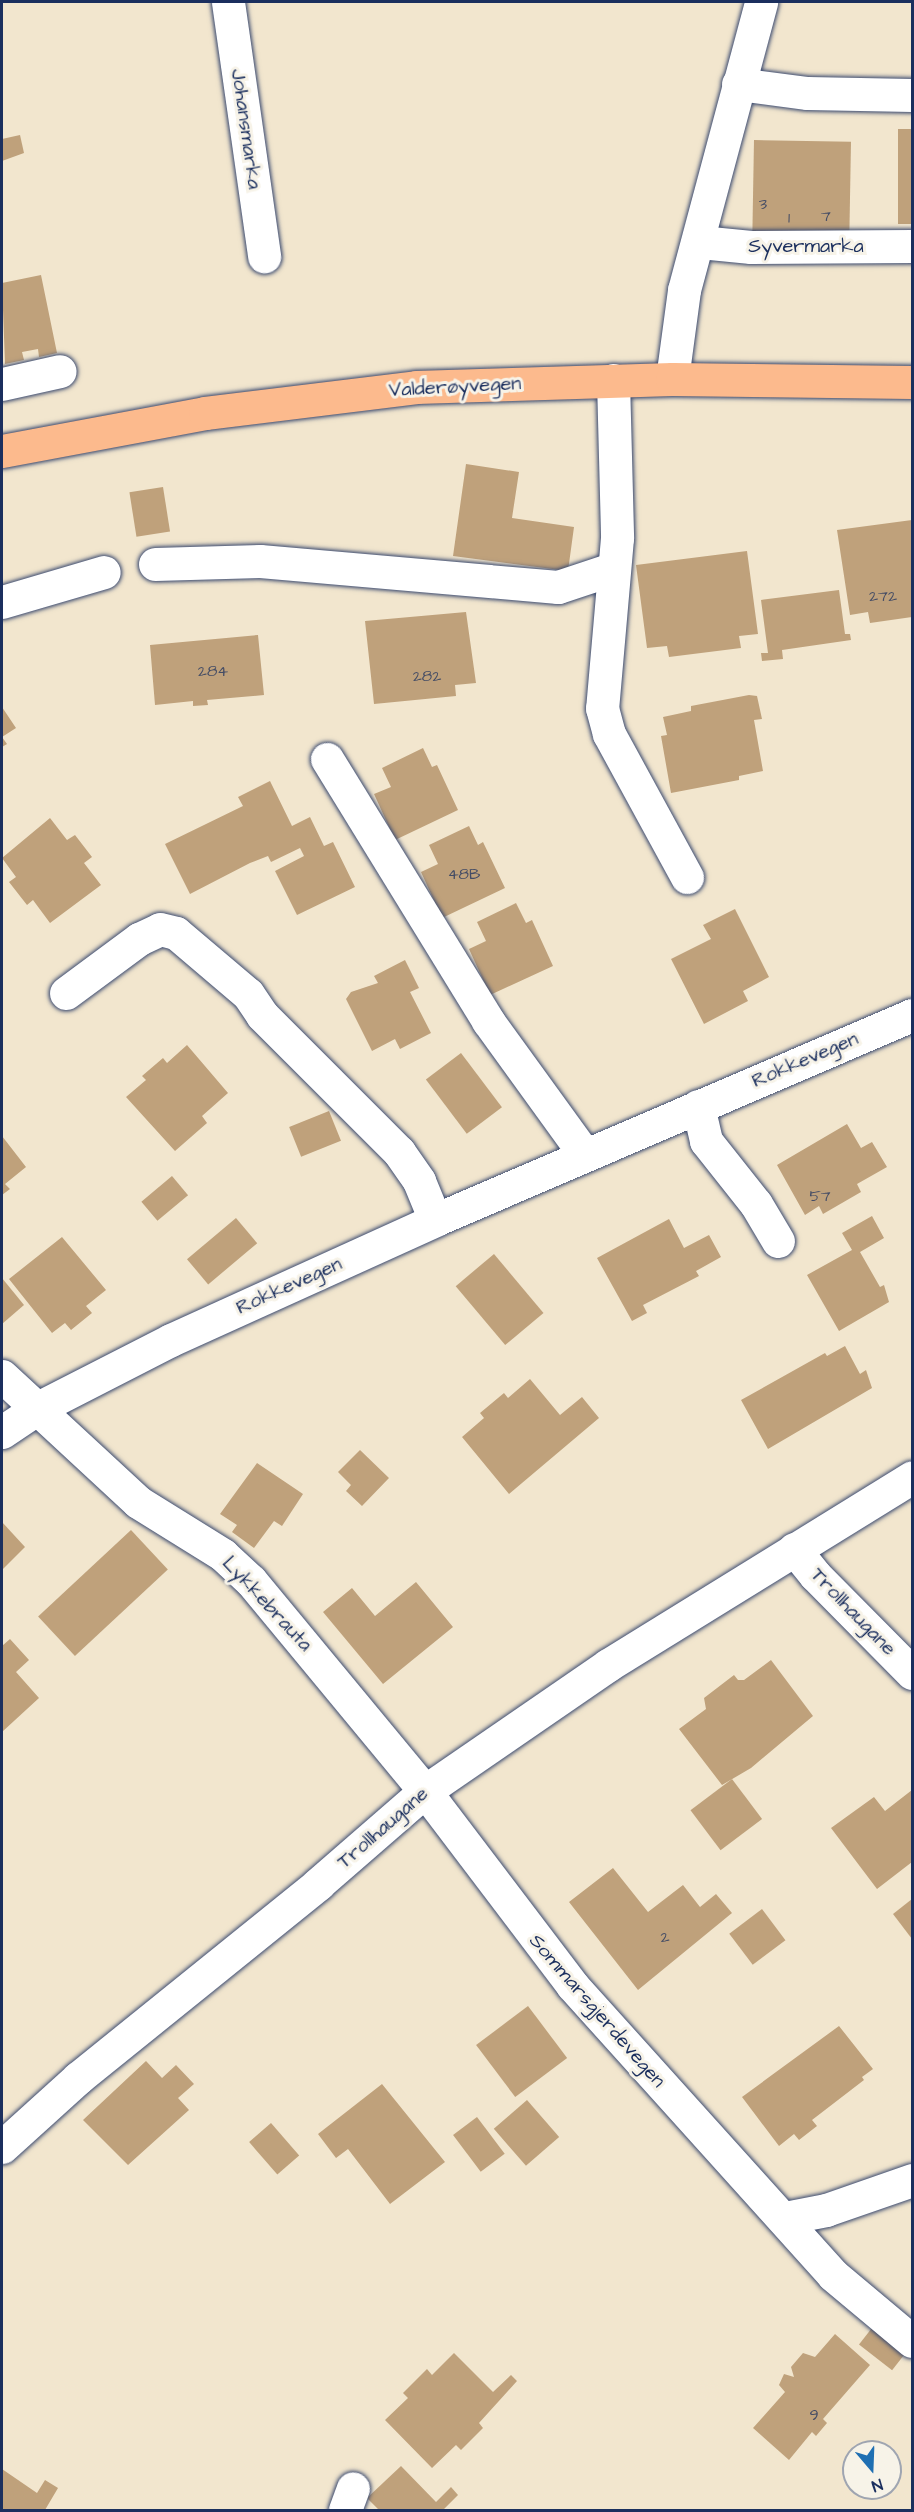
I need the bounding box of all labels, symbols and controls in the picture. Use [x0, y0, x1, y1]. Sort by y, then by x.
street label: Johansmarka [226, 67, 266, 191]
house number: 3 [759, 194, 767, 214]
house number: 7 [821, 206, 831, 226]
house number: 1 [788, 208, 790, 228]
street label: Syvermarka [748, 234, 864, 258]
street label: Valderøyvegen [388, 372, 522, 402]
house number: 272 [869, 586, 897, 606]
house number: 284 [198, 661, 228, 681]
house number: 282 [413, 666, 441, 686]
house number: 48B [448, 864, 480, 884]
street label: Rokkevegen [748, 1027, 862, 1093]
house number: 57 [809, 1186, 831, 1206]
street label: Rokkevegen [232, 1252, 346, 1320]
street label: Lykkebrauta [217, 1552, 317, 1656]
street label: Trollhaugane [805, 1563, 901, 1661]
street label: Trollhaugane [333, 1782, 433, 1874]
house number: 2 [660, 1927, 670, 1947]
street label: Sommarsgjerdevegen [524, 1929, 670, 2093]
house number: 9 [809, 2405, 819, 2425]
north arrow [842, 2440, 902, 2500]
text: N [869, 2473, 886, 2497]

